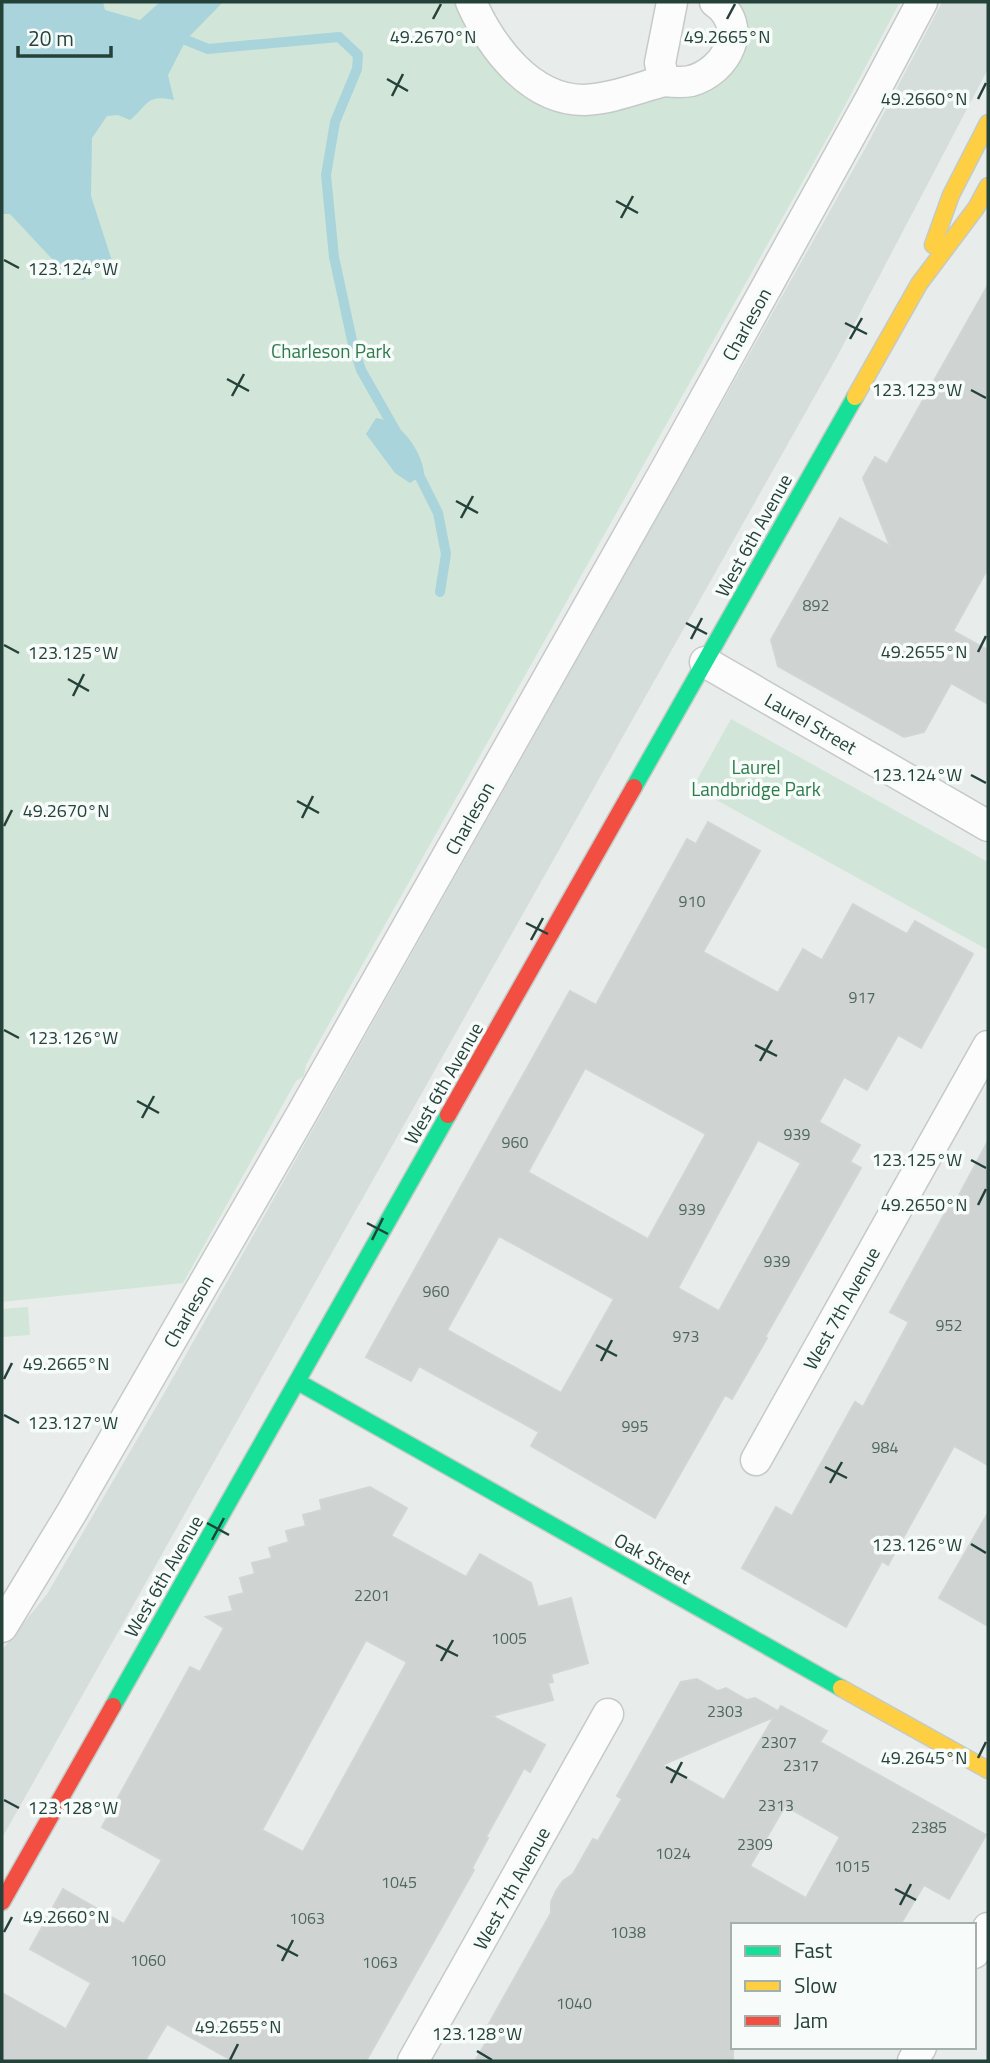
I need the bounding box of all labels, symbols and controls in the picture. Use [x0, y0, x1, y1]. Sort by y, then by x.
scale bar [18, 14, 110, 58]
text: 20 m [28, 22, 74, 54]
text: 49.2670°N [390, 23, 476, 50]
text: 49.2665°N [684, 23, 770, 50]
text: 49.2660°N [881, 85, 967, 112]
text: 123.124°W [28, 255, 118, 282]
street label: Charleson [714, 282, 778, 366]
park label: Charleson Park [271, 336, 391, 365]
text: 123.123°W [872, 376, 962, 403]
street label: West 6th Avenue [707, 468, 799, 602]
house number: 892 [803, 593, 829, 617]
text: 49.2655°N [881, 638, 967, 665]
text: 123.125°W [28, 639, 118, 666]
street label: Laurel Street [759, 685, 863, 761]
park label: Laurel Landbridge Park [691, 752, 821, 803]
text: 123.124°W [872, 761, 962, 788]
street label: Charleson [437, 776, 501, 860]
text: 49.2670°N [23, 797, 109, 824]
house number: 910 [679, 889, 705, 913]
house number: 917 [849, 985, 875, 1009]
street label: West 6th Avenue [396, 1016, 490, 1150]
text: 123.126°W [28, 1024, 118, 1051]
house number: 939 [784, 1122, 810, 1146]
house number: 960 [502, 1130, 528, 1154]
text: 123.125°W [872, 1146, 962, 1173]
text: 49.2650°N [881, 1191, 967, 1218]
house number: 939 [679, 1197, 705, 1221]
street label: West 7th Avenue [795, 1241, 887, 1375]
house number: 939 [764, 1249, 790, 1273]
street label: Charleson [156, 1269, 220, 1353]
house number: 960 [423, 1279, 449, 1303]
house number: 952 [936, 1313, 962, 1337]
house number: 973 [673, 1324, 699, 1348]
text: 49.2665°N [23, 1350, 109, 1377]
text: 123.127°W [28, 1409, 118, 1436]
house number: 995 [622, 1414, 648, 1438]
house number: 984 [872, 1435, 898, 1459]
street label: West 6th Avenue [116, 1509, 210, 1643]
street label: Oak Street [609, 1525, 697, 1591]
text: 123.126°W [872, 1531, 962, 1558]
house number: 2201 [354, 1583, 390, 1607]
house number: 1005 [491, 1626, 527, 1650]
house number: 2303 [707, 1699, 743, 1723]
house number: 2307 [761, 1730, 797, 1754]
text: 49.2645°N [881, 1744, 967, 1771]
house number: 2317 [783, 1753, 819, 1777]
house number: 2313 [758, 1793, 794, 1817]
text: 123.128°W [28, 1794, 118, 1821]
house number: 2385 [911, 1815, 947, 1839]
street label: West 7th Avenue [465, 1821, 557, 1955]
house number: 2309 [737, 1832, 773, 1856]
house number: 1024 [655, 1841, 691, 1865]
house number: 1015 [834, 1854, 870, 1878]
house number: 1045 [381, 1870, 417, 1894]
text: 49.2660°N [23, 1903, 109, 1930]
house number: 1063 [289, 1906, 325, 1930]
house number: 1038 [610, 1920, 646, 1944]
legend [731, 1923, 976, 2049]
text: Fast [794, 1934, 833, 1966]
house number: 1060 [130, 1948, 166, 1972]
house number: 1063 [362, 1950, 398, 1974]
text: Slow [794, 1969, 837, 2001]
house number: 1040 [556, 1991, 592, 2015]
text: Jam [794, 2004, 828, 2036]
text: 49.2655°N [195, 2013, 281, 2040]
text: 123.128°W [432, 2020, 522, 2047]

